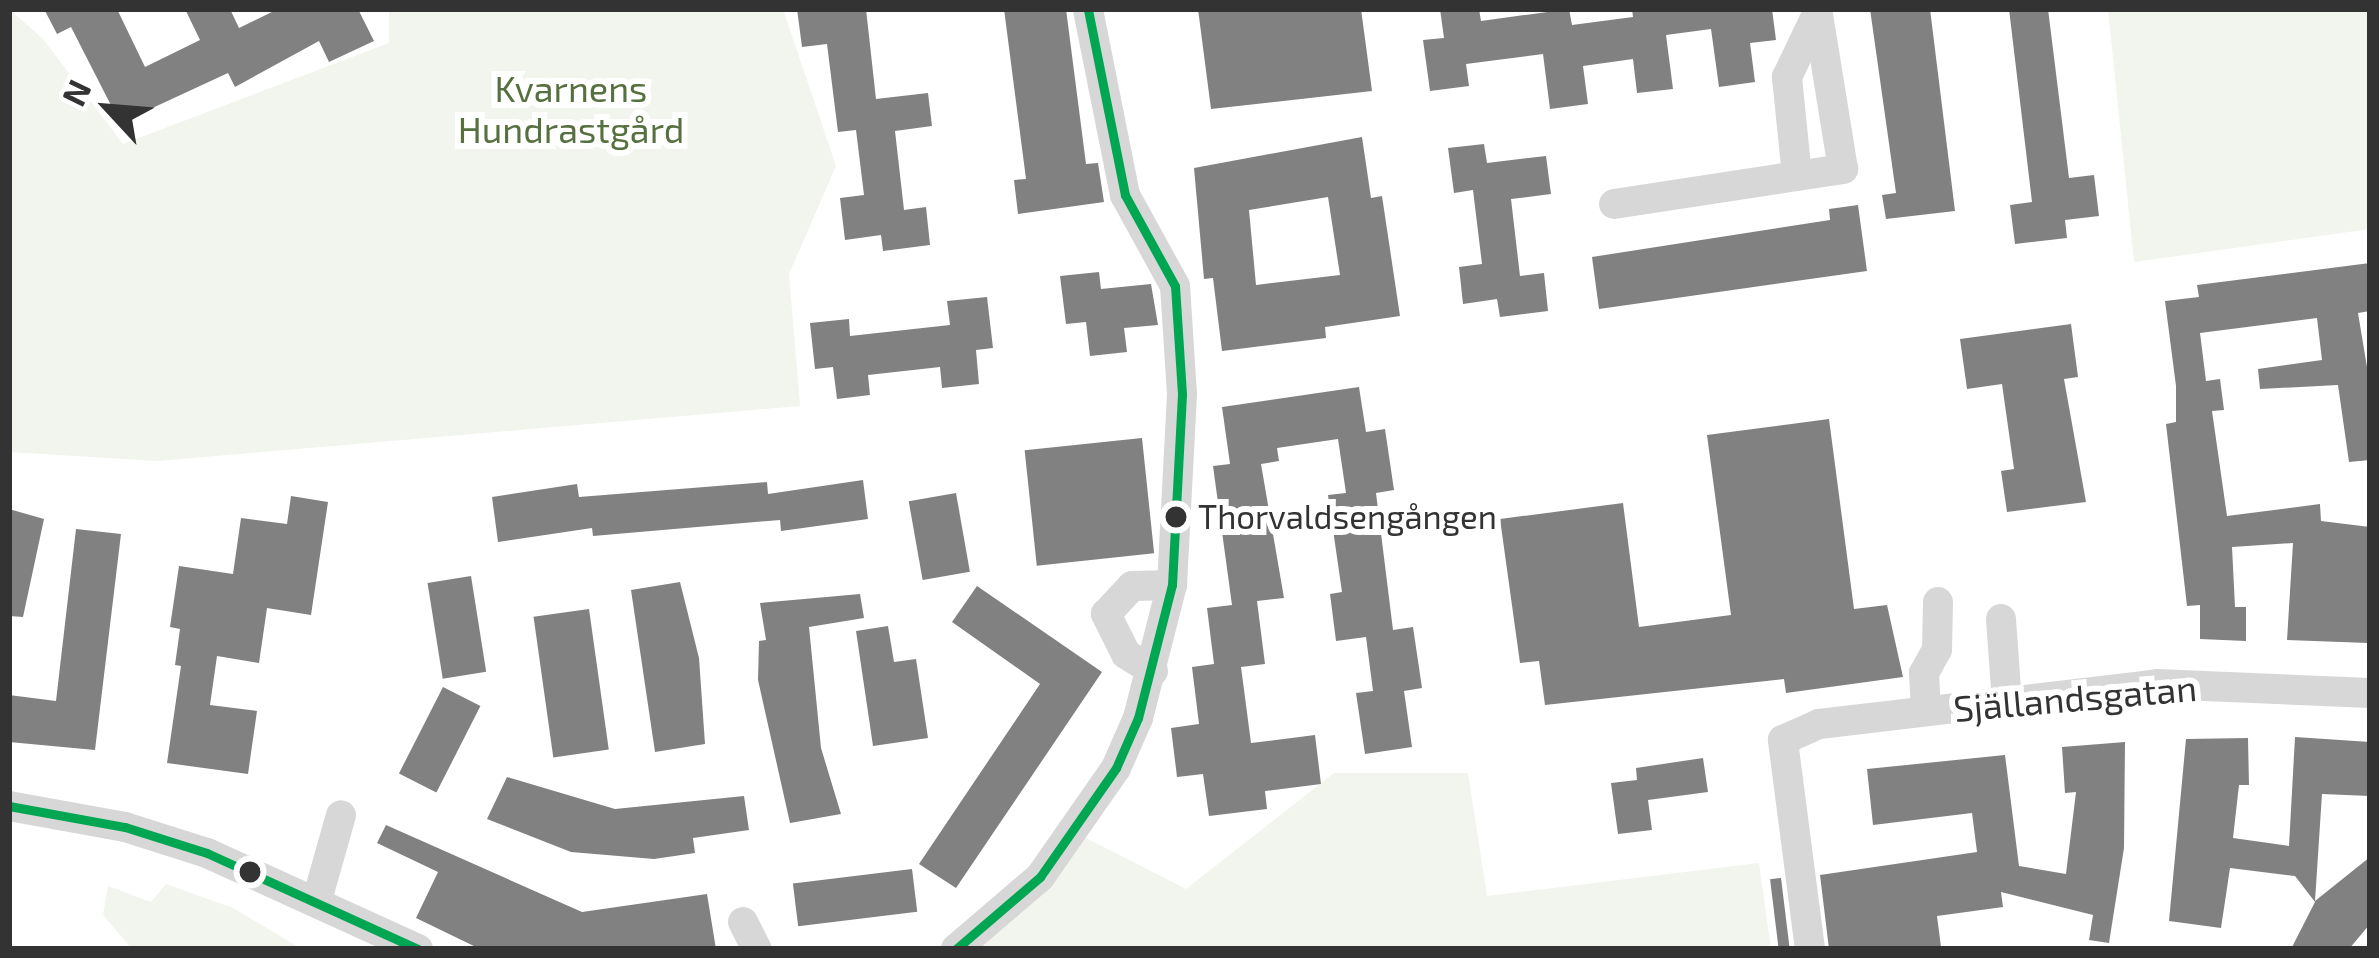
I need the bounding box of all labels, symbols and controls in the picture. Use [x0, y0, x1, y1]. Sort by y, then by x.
north arrow [48, 48, 168, 168]
park label: Kvarnens Hundrastgård [458, 65, 684, 150]
text: N [52, 73, 99, 112]
place label: Thorvaldsengången [1198, 497, 1497, 537]
marker: Thorvaldsengången [1165, 506, 1187, 528]
street label: Själlandsgatan [1952, 665, 2198, 729]
unlabelled marker [239, 861, 261, 883]

